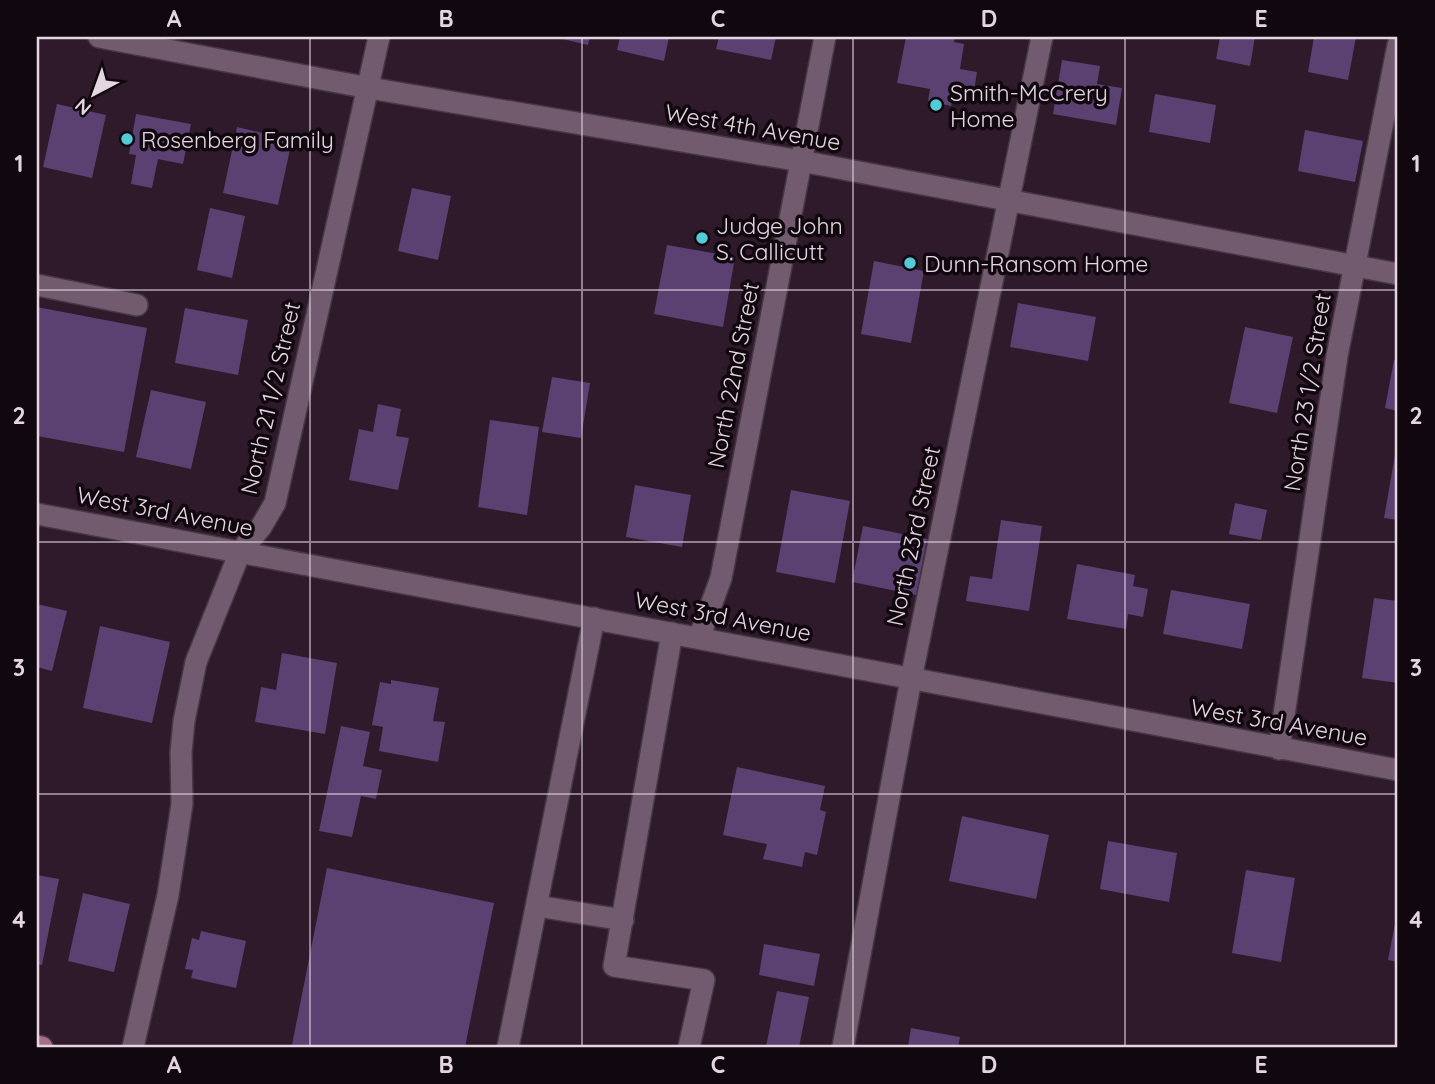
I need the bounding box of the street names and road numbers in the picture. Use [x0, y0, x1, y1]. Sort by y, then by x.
street label: West 4th Avenue [663, 97, 843, 157]
street label: North 22nd Street [701, 280, 765, 470]
street label: North 23 1/2 Street [1277, 291, 1337, 493]
street label: North 21 1/2 Street [234, 299, 306, 497]
street label: North 23rd Street [880, 443, 946, 628]
street label: West 3rd Avenue [74, 480, 256, 542]
street label: West 3rd Avenue [632, 585, 814, 647]
street label: West 3rd Avenue [1188, 692, 1370, 752]

